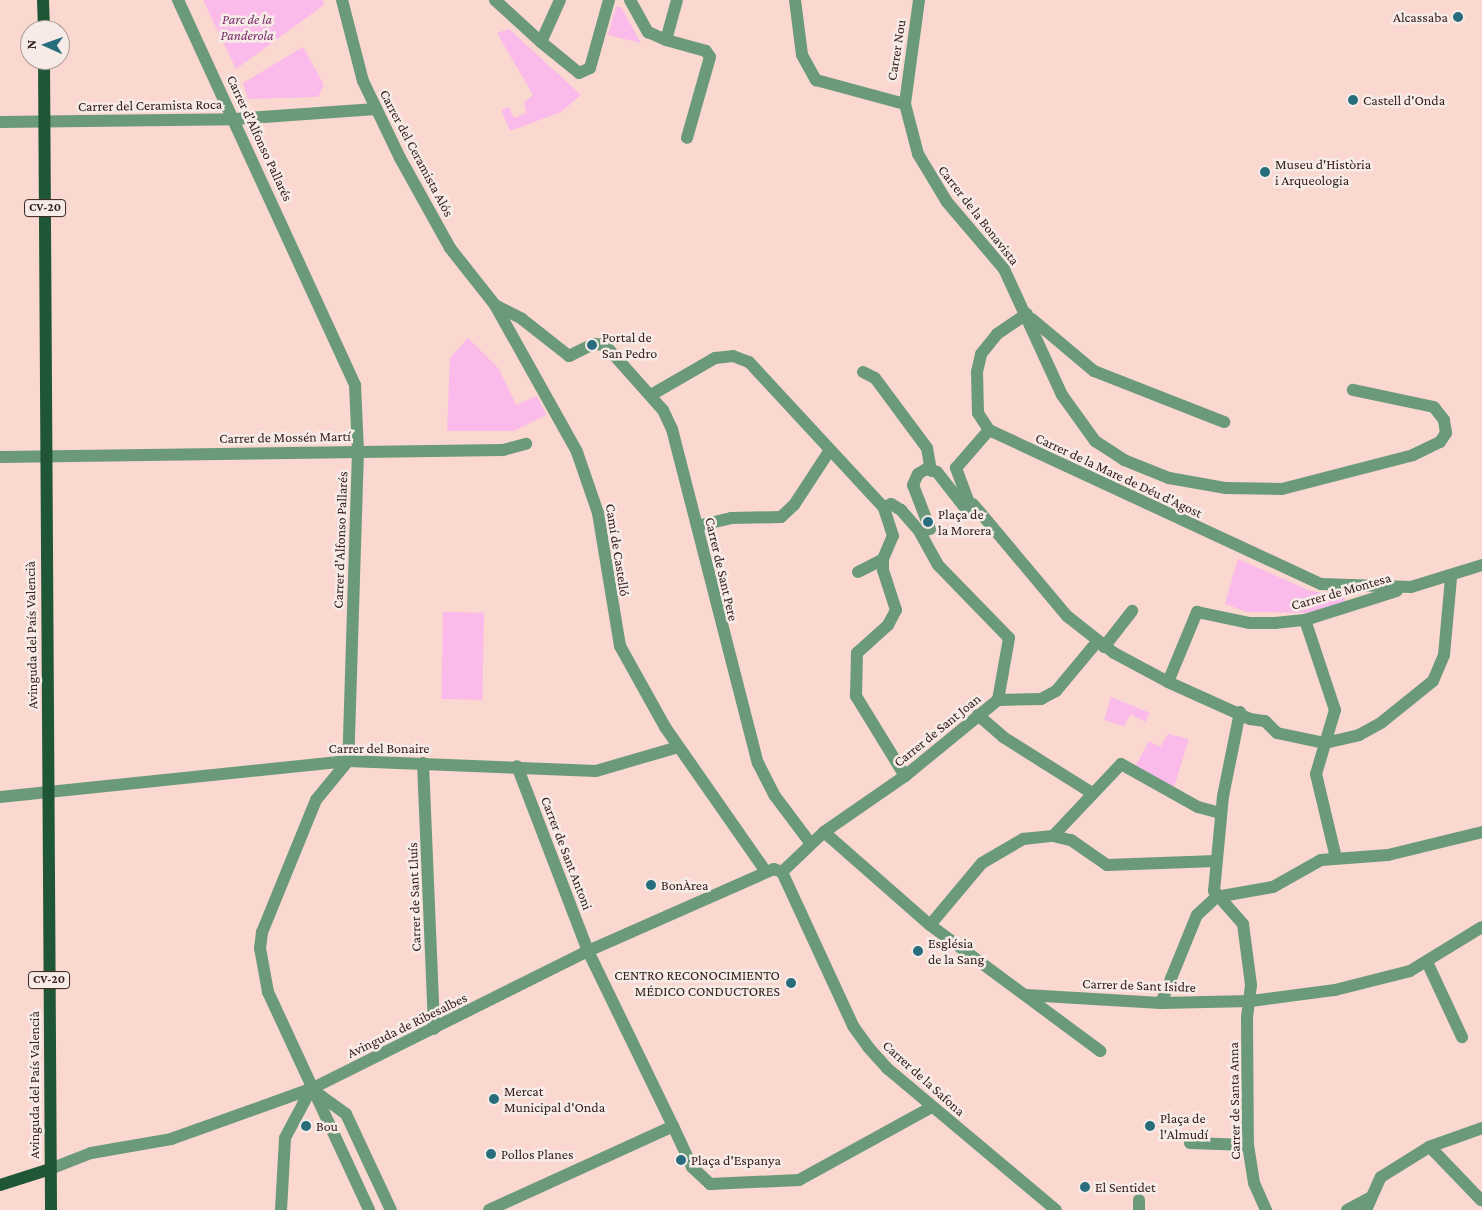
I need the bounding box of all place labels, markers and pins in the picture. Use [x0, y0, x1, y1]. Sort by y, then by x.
place label: Alcassaba [1393, 9, 1448, 25]
marker: Alcassaba [1452, 11, 1464, 23]
place label: Castell d'Onda [1363, 92, 1445, 108]
marker: Castell d'Onda [1347, 94, 1359, 106]
place label: Museu d'Història i Arqueologia [1275, 156, 1371, 188]
marker: Museu d'Història i Arqueologia [1259, 166, 1271, 178]
place label: Portal de San Pedro [602, 329, 657, 362]
marker: Portal de San Pedro [586, 339, 598, 351]
place label: Plaça de la Morera [938, 506, 991, 538]
marker: Plaça de la Morera [922, 516, 934, 528]
place label: BonÀrea [661, 877, 708, 893]
marker: BonÀrea [645, 879, 657, 891]
place label: Església de la Sang [928, 935, 984, 968]
marker: Església de la Sang [912, 945, 924, 957]
place label: CENTRO RECONOCIMIENTO MÉDICO CONDUCTORES [614, 967, 780, 1000]
marker: CENTRO RECONOCIMIENTO MÉDICO CONDUCTORES [784, 976, 798, 990]
place label: Mercat Municipal d'Onda [504, 1083, 605, 1116]
marker: Mercat Municipal d'Onda [488, 1093, 500, 1105]
place label: Plaça de l'Almudí [1160, 1110, 1208, 1142]
place label: Bou [316, 1118, 338, 1134]
marker: Bou [300, 1120, 312, 1132]
marker: Plaça de l'Almudí [1144, 1120, 1156, 1132]
place label: Pollos Planes [501, 1146, 573, 1162]
marker: Pollos Planes [485, 1148, 497, 1160]
place label: Plaça d'Espanya [691, 1152, 781, 1168]
marker: Plaça d'Espanya [675, 1154, 687, 1166]
place label: El Sentidet [1095, 1179, 1156, 1195]
marker: El Sentidet [1079, 1181, 1091, 1193]

